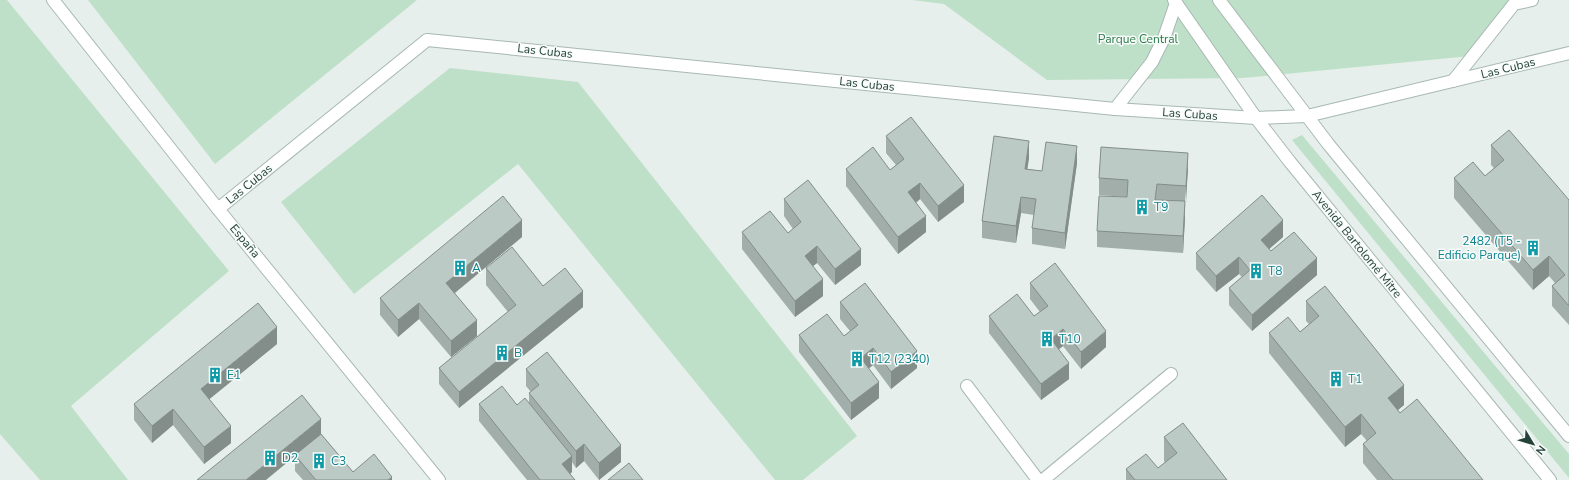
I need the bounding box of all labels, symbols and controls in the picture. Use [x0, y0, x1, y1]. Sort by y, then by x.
park label: Parque Central [1098, 31, 1179, 47]
street label: Las Cubas [517, 40, 574, 62]
street label: Las Cubas [1479, 53, 1537, 82]
street label: Las Cubas [839, 73, 896, 95]
street label: Las Cubas [1162, 104, 1218, 124]
street label: Las Cubas [222, 160, 276, 208]
street label: Avenida Bartolomé Mitre [1308, 187, 1406, 301]
building icon: T9 [1133, 198, 1151, 216]
place label: T9 [1154, 199, 1168, 215]
street label: España [226, 221, 264, 261]
place label: 2482 (T5 - Edificio Parque) [1438, 233, 1521, 263]
building icon: 2482 (T5 - Edificio Parque) [1524, 239, 1542, 257]
building icon: A [451, 259, 469, 277]
place label: A [472, 260, 481, 276]
building icon: T8 [1247, 262, 1265, 280]
place label: T8 [1268, 263, 1282, 279]
building icon: T10 [1038, 330, 1056, 348]
place label: T10 [1059, 331, 1081, 347]
building icon: B [493, 344, 511, 362]
place label: B [514, 345, 522, 361]
building icon: T12 (2340) [848, 350, 866, 368]
place label: T12 (2340) [869, 351, 930, 367]
building icon: E1 [206, 366, 224, 384]
place label: E1 [227, 367, 241, 383]
building icon: T1 [1327, 370, 1345, 388]
place label: T1 [1348, 371, 1362, 387]
north arrow [1513, 424, 1553, 464]
text: N [1532, 442, 1549, 458]
building icon: D2 [261, 449, 279, 467]
place label: D2 [282, 450, 298, 466]
building icon: C3 [310, 452, 328, 470]
place label: C3 [331, 453, 346, 469]

